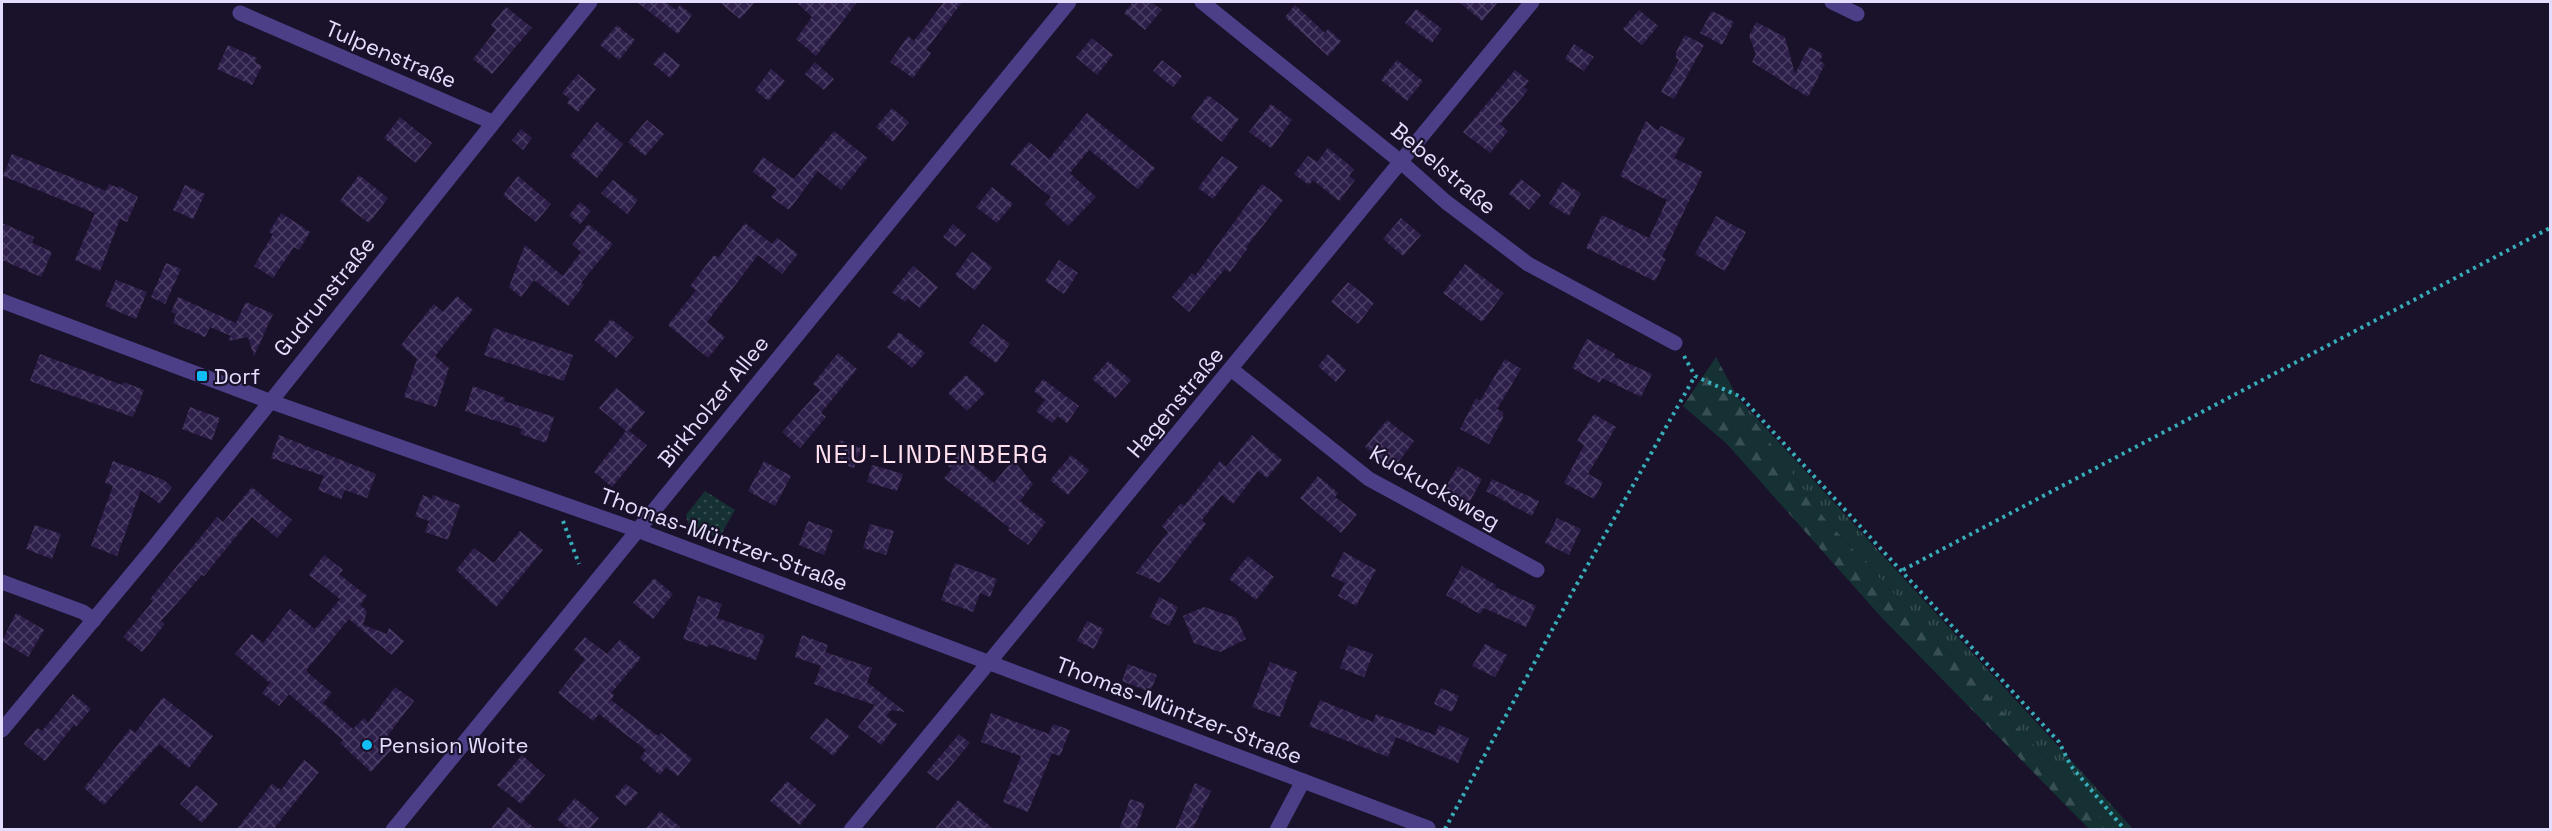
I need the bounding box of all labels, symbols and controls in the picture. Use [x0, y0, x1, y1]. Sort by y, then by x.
street label: Tulpenstraße [321, 14, 461, 94]
street label: Bebelstraße [1386, 116, 1502, 220]
street label: Gudrunstraße [267, 230, 381, 362]
street label: Birkholzer Allee [651, 330, 775, 472]
street label: Hagenstraße [1120, 341, 1230, 463]
place label: Dorf [214, 362, 260, 390]
marker: Dorf [195, 369, 209, 383]
district label: NEU-LINDENBERG [815, 437, 1049, 471]
street label: Kuckucksweg [1365, 438, 1505, 536]
street label: Thomas-Müntzer-Straße [596, 481, 852, 597]
street label: Thomas-Müntzer-Straße [1052, 650, 1306, 770]
place label: Pension Woite [379, 731, 529, 759]
marker: Pension Woite [360, 738, 374, 752]

